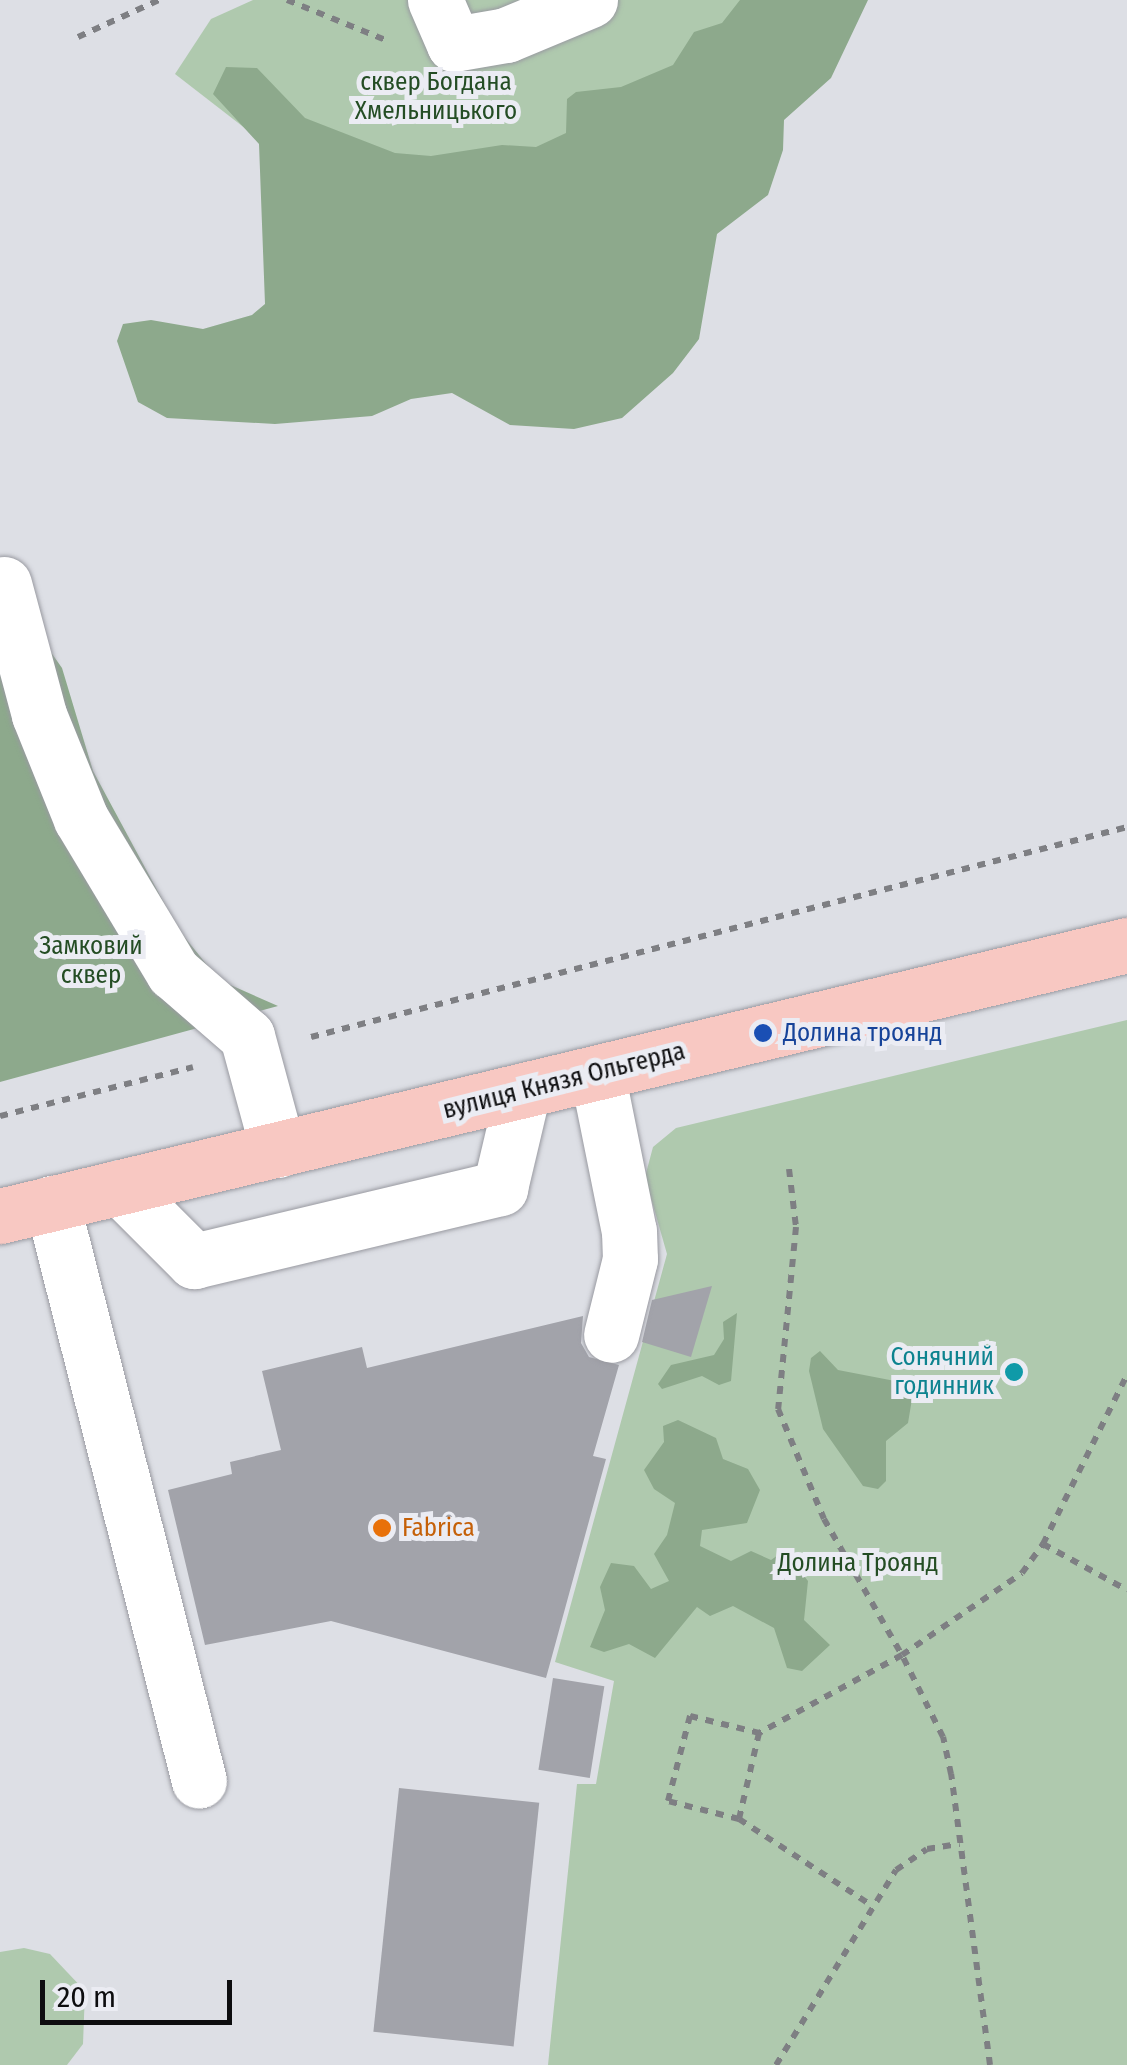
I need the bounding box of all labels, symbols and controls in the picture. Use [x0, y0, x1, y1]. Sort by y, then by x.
park label: сквер Богдана Хмельницького [355, 68, 517, 127]
park label: Замковий сквер [39, 932, 143, 991]
place label: Долина троянд [783, 1018, 942, 1048]
marker: Долина троянд [752, 1022, 774, 1044]
street label: вулиця Князя Ольгерда [440, 1036, 688, 1126]
place label: Сонячний годинник [890, 1343, 994, 1402]
marker: Сонячний годинник [1003, 1361, 1025, 1383]
place label: Fabrica [402, 1513, 475, 1543]
marker: Fabrica [371, 1517, 393, 1539]
park label: Долина Троянд [778, 1548, 938, 1578]
scale bar [45, 1960, 238, 2022]
text: 20 m [57, 1979, 116, 2015]

